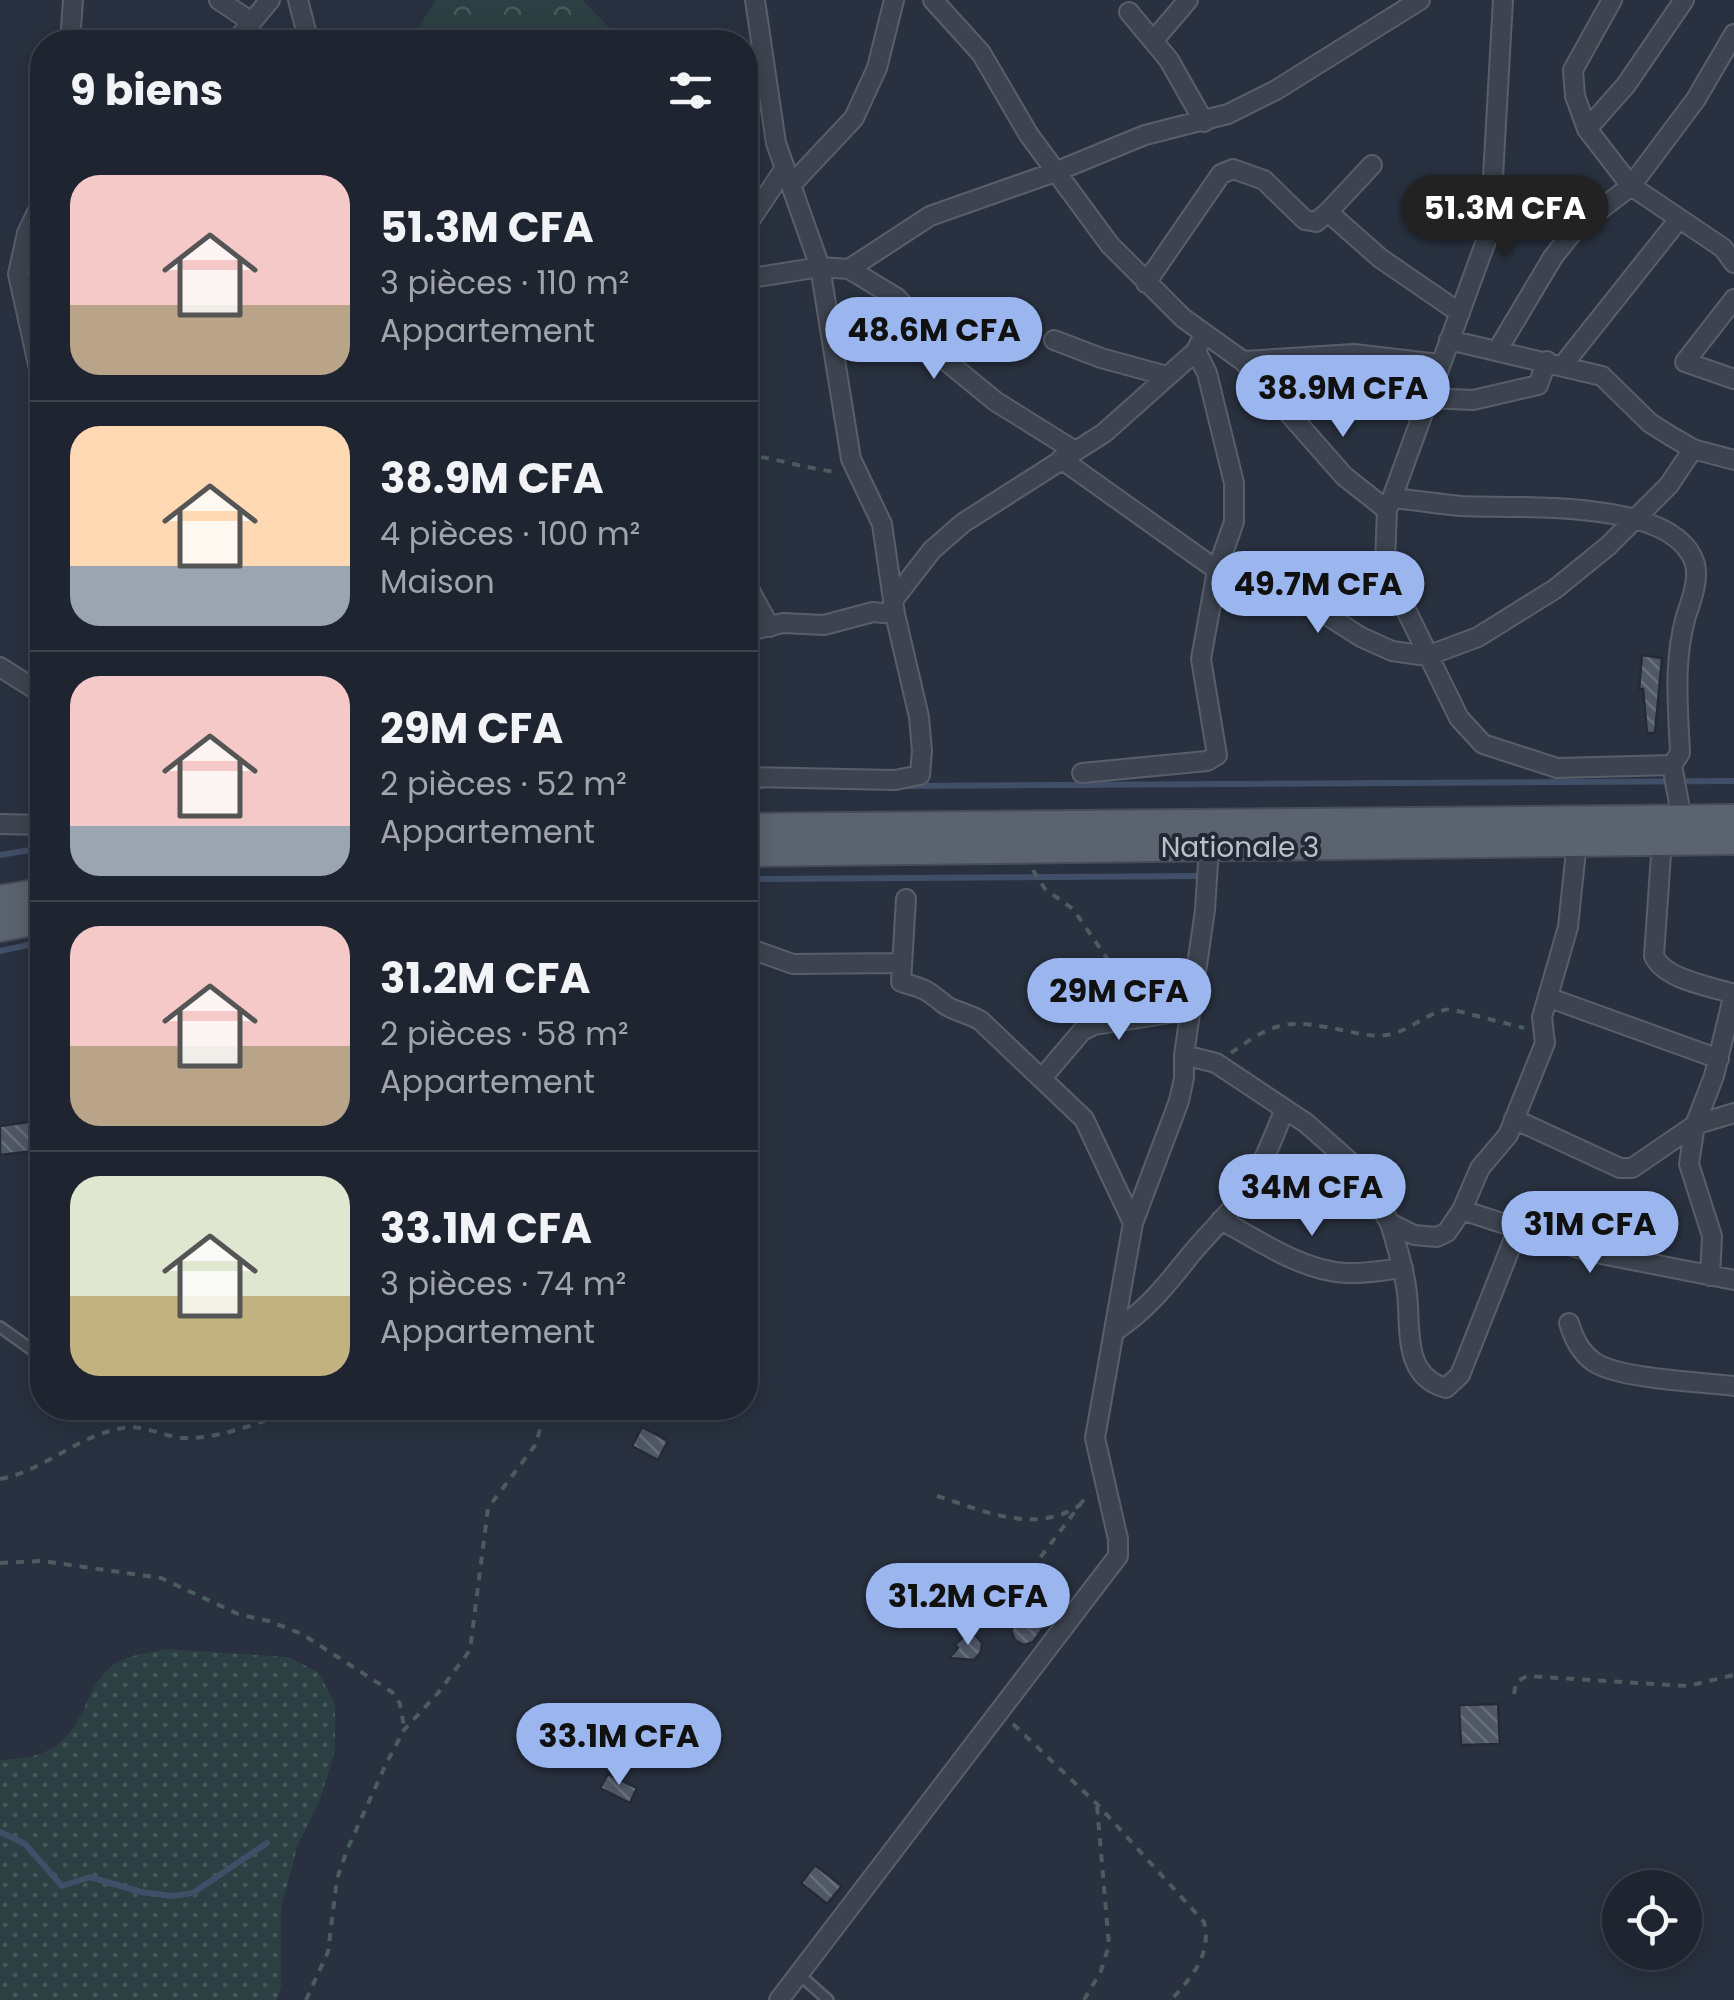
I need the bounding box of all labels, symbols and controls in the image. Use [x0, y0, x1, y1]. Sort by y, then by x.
text: 9 biens [70, 61, 223, 120]
icon: filters [663, 63, 718, 118]
pin: 51.3M CFA [1391, 175, 1619, 260]
text: 51.3M CFA [1424, 185, 1586, 230]
text: 51.3M CFA [380, 198, 594, 257]
icon: home [150, 215, 270, 335]
text: 3 pièces · 110 m² [380, 260, 629, 305]
pin: 48.6M CFA [820, 297, 1048, 382]
text: 48.6M CFA [847, 307, 1021, 352]
text: Appartement [380, 308, 595, 353]
pin: 38.9M CFA [1229, 355, 1457, 440]
text: 38.9M CFA [1258, 365, 1428, 410]
text: 38.9M CFA [380, 449, 604, 508]
icon: home [150, 466, 270, 586]
text: 4 pièces · 100 m² [380, 511, 640, 556]
pin: 49.7M CFA [1204, 551, 1432, 636]
text: Maison [380, 559, 495, 604]
text: 49.7M CFA [1233, 561, 1403, 606]
text: 29M CFA [380, 699, 563, 758]
icon: home [150, 716, 270, 836]
text: 2 pièces · 52 m² [380, 761, 627, 806]
text: Appartement [380, 809, 595, 854]
street label: Nationale 3 [1161, 828, 1319, 867]
text: 31.2M CFA [380, 949, 590, 1008]
pin: 29M CFA [1027, 958, 1211, 1043]
icon: home [150, 966, 270, 1086]
text: 29M CFA [1049, 968, 1189, 1013]
text: 2 pièces · 58 m² [380, 1011, 628, 1056]
text: Appartement [380, 1059, 595, 1104]
pin: 34M CFA [1220, 1154, 1404, 1239]
text: 34M CFA [1241, 1164, 1383, 1209]
pin: 31M CFA [1498, 1191, 1682, 1276]
text: 33.1M CFA [380, 1199, 592, 1258]
text: 31M CFA [1523, 1201, 1657, 1246]
icon: home [150, 1216, 270, 1336]
text: 3 pièces · 74 m² [380, 1261, 626, 1306]
text: Appartement [380, 1309, 595, 1354]
pin: 31.2M CFA [854, 1563, 1082, 1648]
text: 31.2M CFA [888, 1573, 1048, 1618]
pin: 33.1M CFA [505, 1703, 733, 1788]
text: 33.1M CFA [538, 1713, 700, 1758]
map controls [1602, 1870, 1702, 1970]
button: locate [1602, 1870, 1702, 1970]

